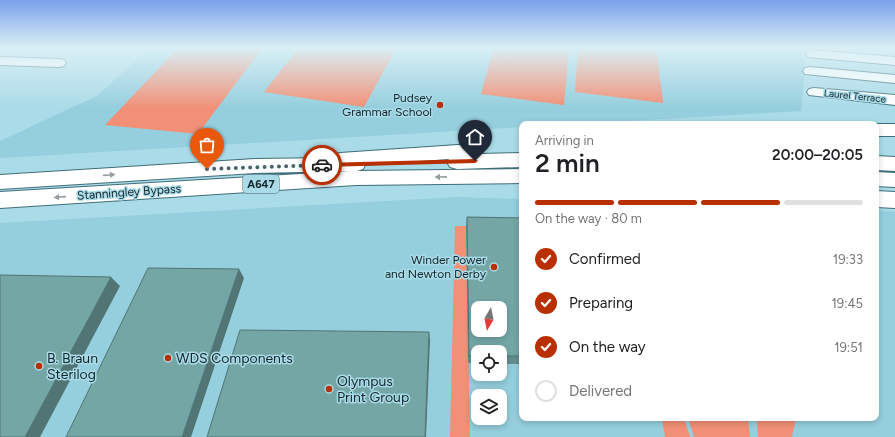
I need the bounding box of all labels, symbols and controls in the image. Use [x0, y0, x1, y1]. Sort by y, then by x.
street label: Laurel Terrace [823, 86, 887, 106]
place label: Pudsey Grammar School [342, 91, 433, 119]
marker: Pudsey Grammar School [435, 100, 445, 110]
pin [458, 120, 492, 161]
icon: home [464, 126, 486, 148]
pin [190, 128, 224, 169]
text: Arriving in [535, 133, 594, 148]
icon: bag [196, 134, 218, 156]
courier [302, 145, 342, 185]
text: 20:00–20:05 [772, 146, 863, 164]
text: 2 min [535, 147, 600, 179]
icon: car [311, 154, 333, 176]
one-way arrow [103, 172, 115, 179]
one-way arrow [434, 174, 447, 180]
road number: A647 [243, 175, 279, 193]
street label: Stanningley Bypass [77, 181, 182, 203]
one-way arrow [54, 193, 66, 200]
text: On the way · 80 m [535, 211, 642, 226]
icon: check [535, 248, 557, 270]
text: Confirmed [569, 250, 641, 268]
text: 19:33 [833, 252, 863, 267]
place label: Winder Power and Newton Derby [385, 253, 487, 281]
marker: Winder Power and Newton Derby [489, 262, 499, 272]
icon: check [535, 292, 557, 314]
text: Preparing [569, 294, 633, 312]
text: 19:45 [831, 296, 863, 311]
north arrow [471, 301, 507, 337]
map controls [471, 301, 507, 425]
icon: check [535, 336, 557, 358]
text: On the way [569, 338, 646, 356]
text: 19:51 [834, 340, 863, 355]
button: locate [471, 345, 507, 381]
place label: B. Braun Sterilog [47, 350, 98, 383]
place label: WDS Components [176, 350, 293, 367]
marker: WDS Components [163, 353, 173, 363]
marker: B. Braun Sterilog [34, 361, 44, 371]
place label: Olympus Print Group [337, 373, 409, 406]
text: Delivered [569, 382, 632, 400]
marker: Olympus Print Group [324, 384, 334, 394]
button: layers [471, 389, 507, 425]

